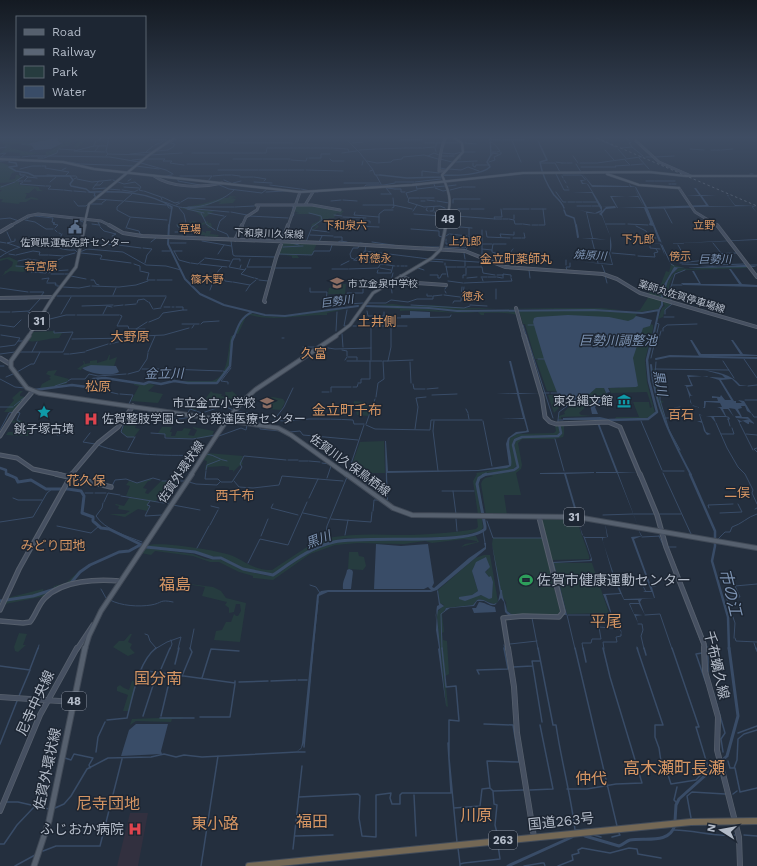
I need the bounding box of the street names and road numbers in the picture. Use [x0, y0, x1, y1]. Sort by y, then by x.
road number: 48 [436, 210, 460, 228]
street label: 下和泉川久保線 [234, 227, 304, 240]
street label: 薬師丸佐賀停車場線 [637, 278, 726, 315]
road number: 31 [29, 312, 49, 330]
street label: 佐賀川久保鳥栖線 [307, 431, 393, 499]
street label: 佐賀外環状線 [155, 438, 207, 506]
road number: 31 [564, 508, 584, 526]
street label: 千布蠣久線 [701, 629, 733, 701]
street label: 尼寺中央線 [13, 668, 57, 738]
road number: 48 [62, 692, 86, 710]
street label: 佐賀外環状線 [30, 726, 64, 812]
street label: 国道263号 [527, 810, 595, 832]
road number: 263 [489, 831, 517, 849]

